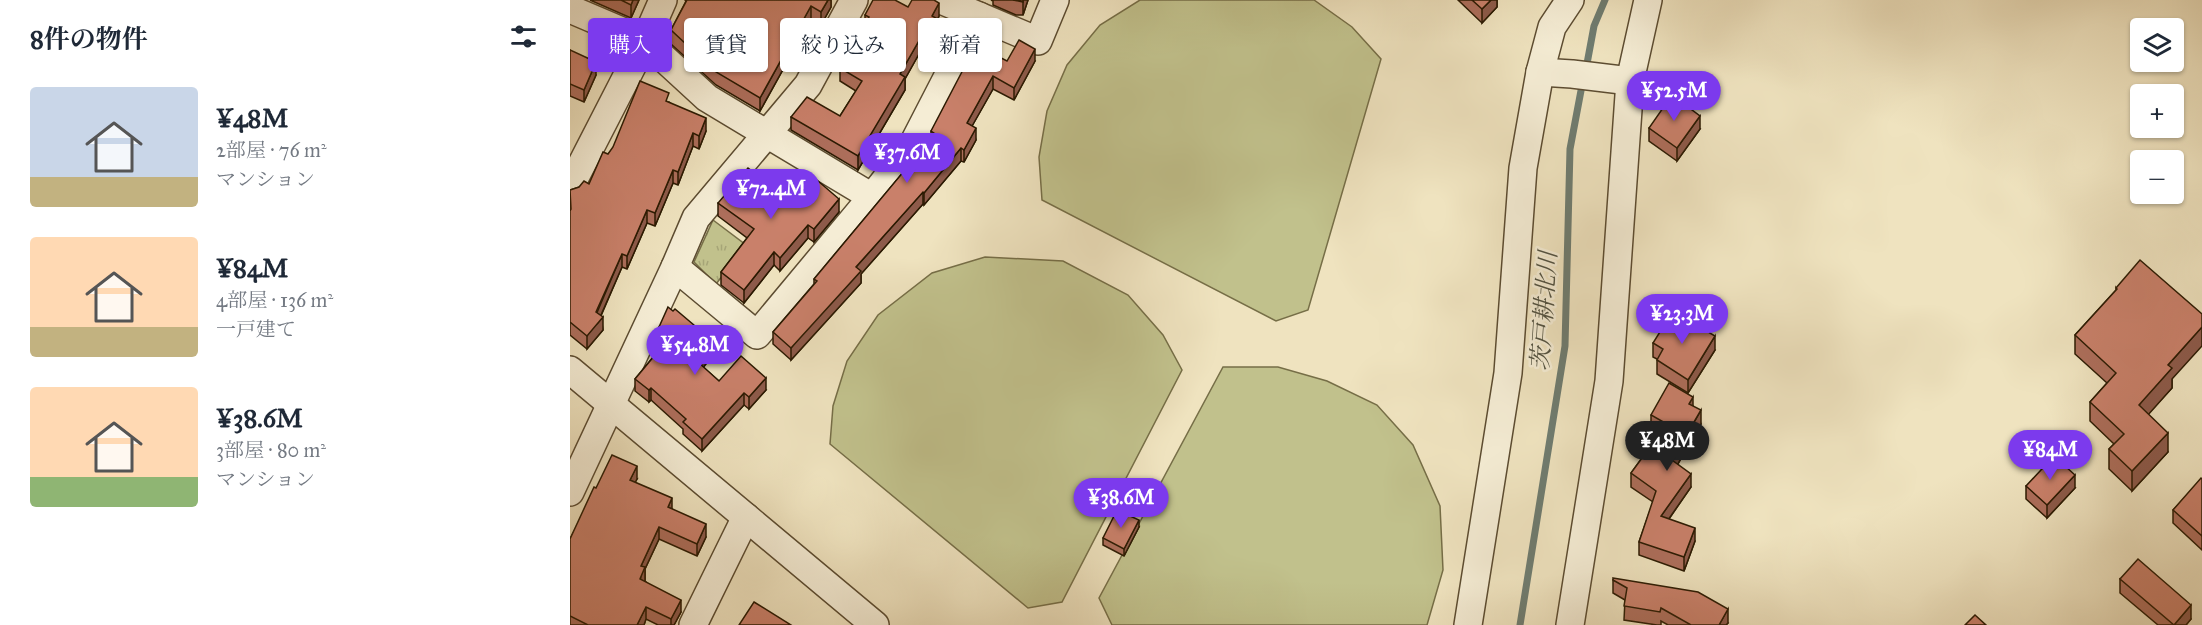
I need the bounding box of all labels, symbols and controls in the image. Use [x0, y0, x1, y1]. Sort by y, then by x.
chip: 購入 [588, 18, 672, 72]
chip: 賃貸 [684, 18, 768, 72]
chip: 絞り込み [780, 18, 906, 72]
chip: 新着 [918, 18, 1002, 72]
map controls [2130, 18, 2184, 204]
button: layers [2130, 18, 2184, 72]
icon: filters [507, 20, 540, 53]
text: 8件の物件 [30, 23, 148, 55]
pin: ¥52.5M [1625, 71, 1723, 122]
text: ¥52.5M [1641, 78, 1707, 102]
button: + [2130, 84, 2184, 138]
text: ¥48M [216, 102, 288, 134]
icon: home [78, 111, 150, 183]
pin: ¥37.6M [858, 133, 956, 184]
text: 2部屋 · 76 m² [216, 138, 327, 162]
text: ¥37.6M [874, 140, 940, 164]
button: − [2130, 150, 2184, 204]
text: マンション [216, 167, 315, 191]
pin: ¥72.4M [722, 169, 820, 220]
text: ¥72.4M [736, 176, 806, 200]
water label: 茨戸耕北川 [1525, 247, 1563, 372]
text: ¥84M [216, 252, 288, 284]
icon: home [78, 261, 150, 333]
text: 4部屋 · 136 m² [216, 288, 333, 312]
pin: ¥23.3M [1633, 294, 1731, 345]
text: ¥23.3M [1650, 301, 1714, 325]
text: 一戸建て [216, 317, 296, 341]
pin: ¥54.8M [646, 325, 744, 376]
text: ¥54.8M [661, 332, 729, 356]
text: ¥38.6M [216, 402, 303, 434]
icon: home [78, 411, 150, 483]
pin: ¥48M [1631, 421, 1703, 472]
text: ¥48M [1639, 428, 1695, 452]
pin: ¥84M [2014, 430, 2086, 481]
text: ¥84M [2022, 437, 2078, 461]
text: 3部屋 · 80 m² [216, 438, 326, 462]
text: マンション [216, 467, 315, 491]
pin: ¥38.6M [1072, 478, 1170, 529]
text: ¥38.6M [1088, 485, 1154, 509]

